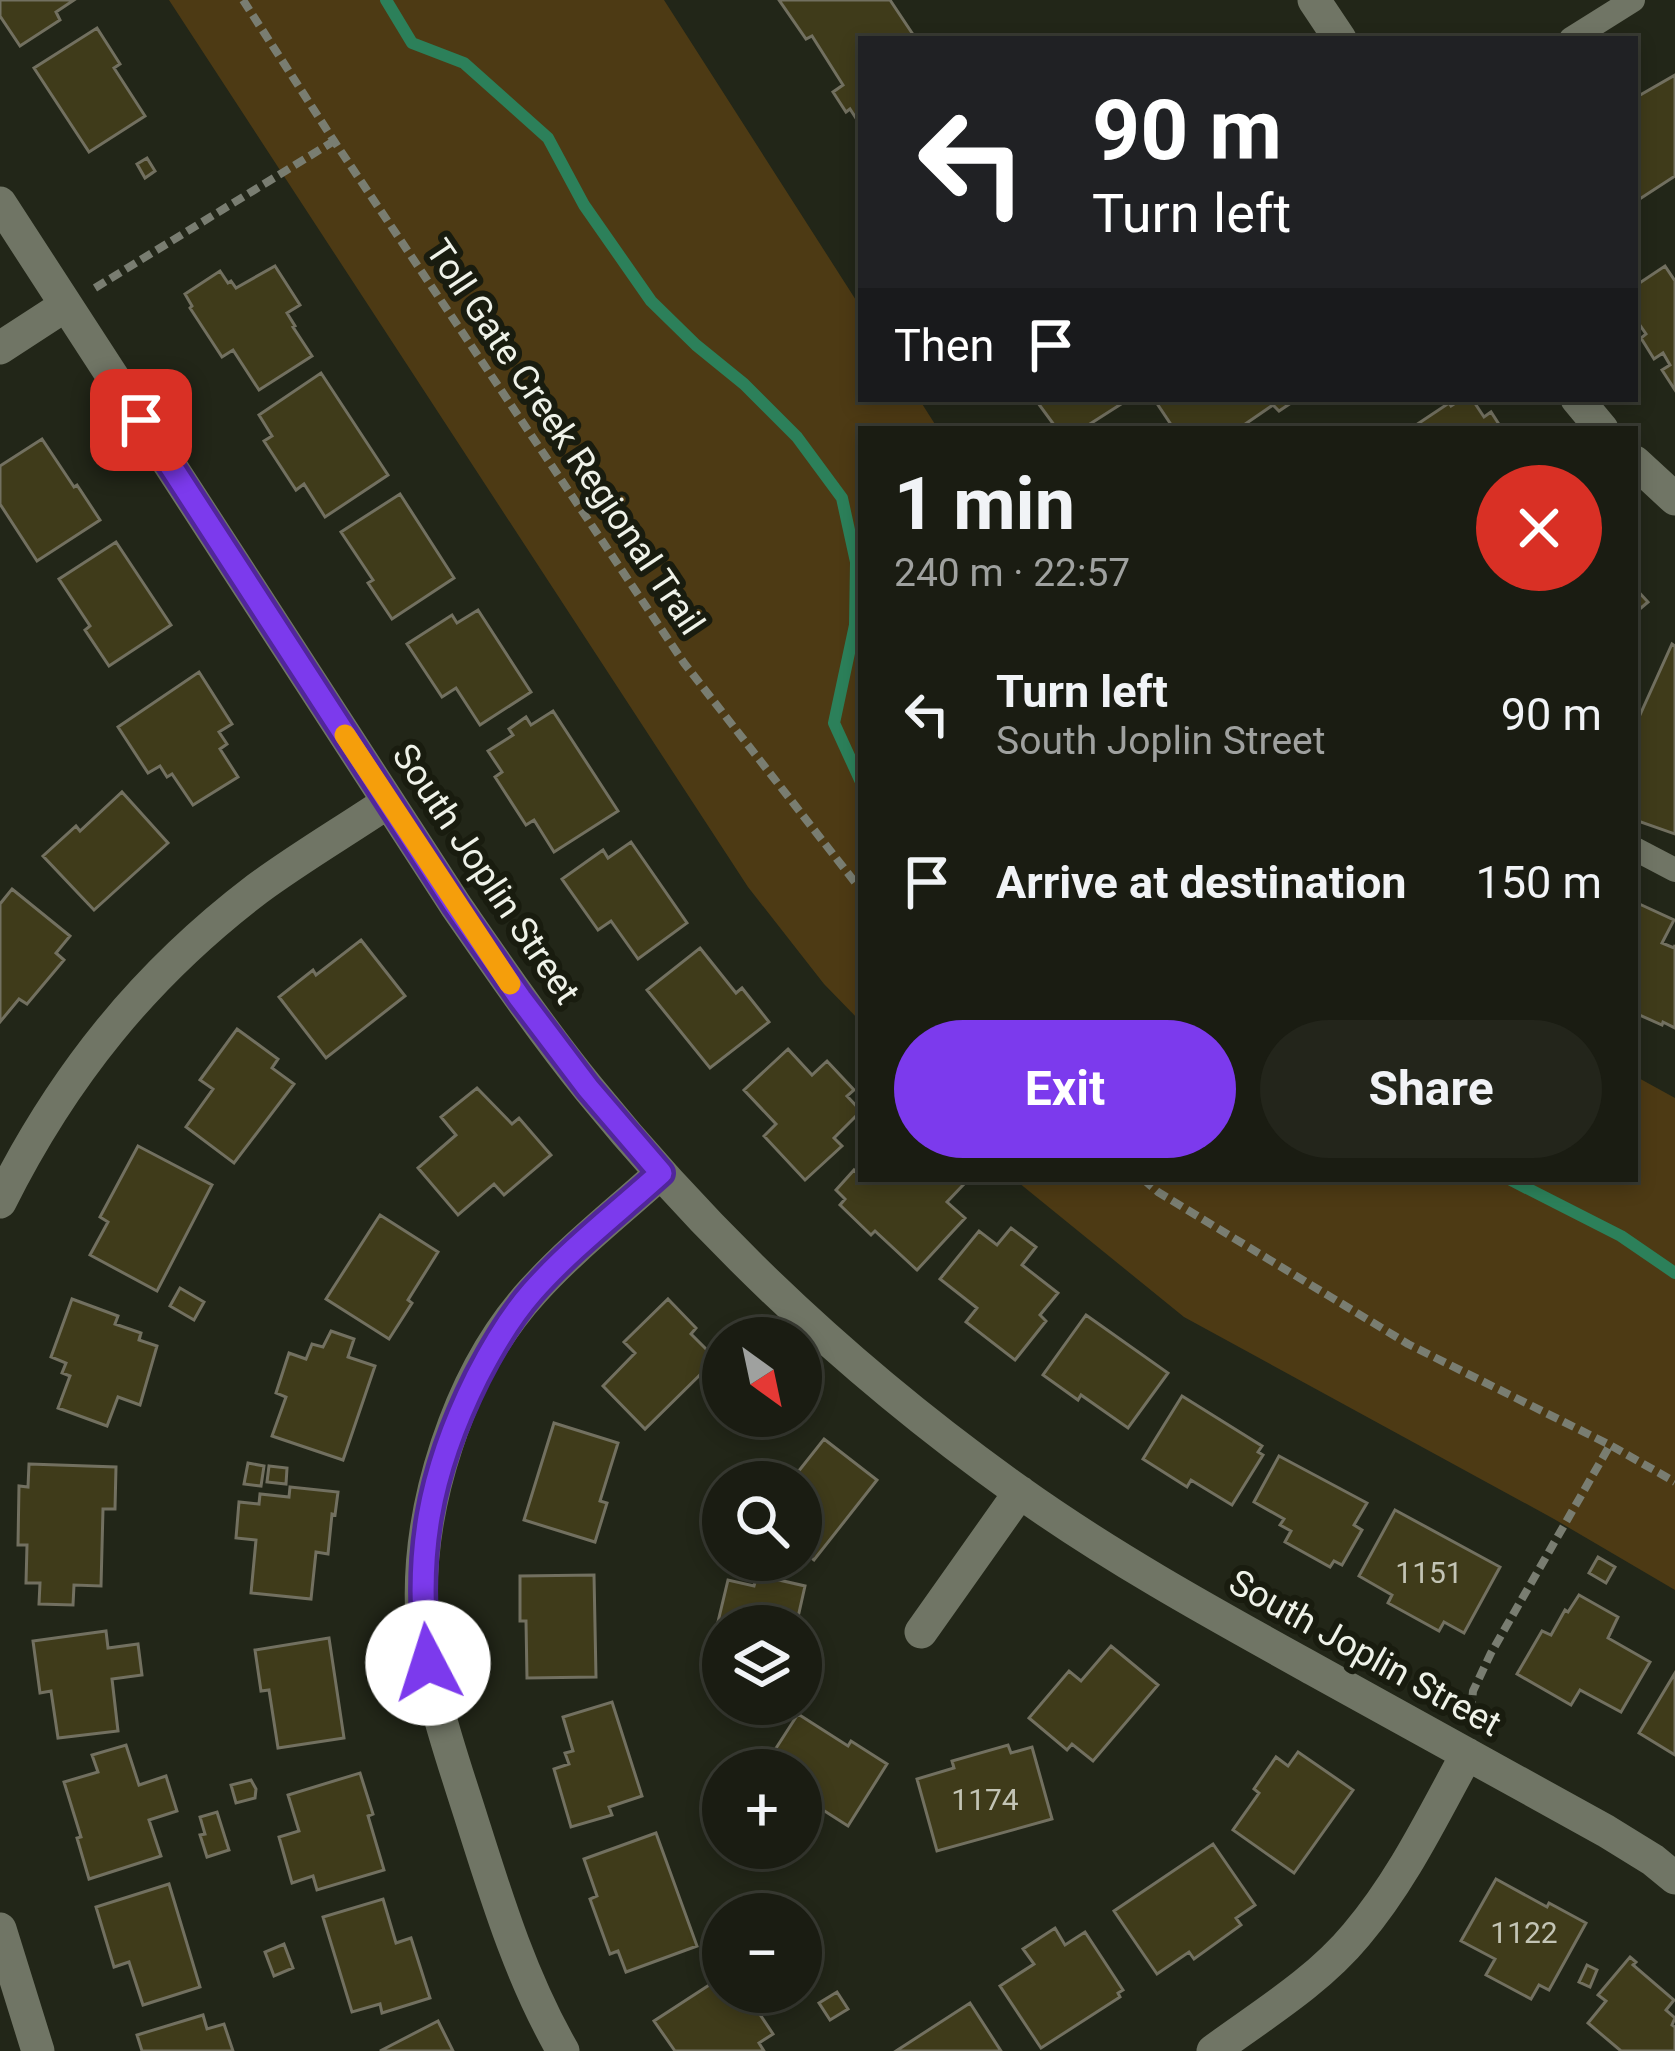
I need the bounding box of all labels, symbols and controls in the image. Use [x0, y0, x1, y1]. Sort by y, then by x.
text: 90 m [1092, 81, 1282, 180]
icon: left [894, 84, 1050, 240]
text: Turn left [1092, 182, 1291, 245]
street label: Toll Gate Creek Regional Trail [417, 232, 713, 642]
icon: arrive [1018, 312, 1084, 378]
text: Then [894, 319, 994, 372]
pin [90, 369, 192, 471]
icon: arrive [108, 387, 174, 453]
text: 1 min [894, 462, 1075, 547]
button: close [1476, 465, 1602, 591]
text: 240 m · 22:57 [894, 550, 1130, 596]
text: Turn left [996, 665, 1168, 718]
icon: left [894, 681, 960, 747]
text: 90 m [1501, 688, 1602, 741]
text: South Joplin Street [996, 718, 1326, 764]
street label: South Joplin Street [384, 736, 588, 1012]
icon: arrive [894, 849, 960, 915]
text: Arrive at destination [996, 856, 1407, 909]
text: 150 m [1476, 856, 1602, 909]
button: Exit [894, 1020, 1236, 1158]
button: Share [1260, 1020, 1602, 1158]
north arrow [702, 1317, 822, 1437]
map controls [702, 1317, 822, 2013]
button: search [702, 1461, 822, 1581]
house number: 1151 [1395, 1555, 1463, 1590]
street label: South Joplin Street [1222, 1561, 1508, 1745]
position arrow [365, 1600, 491, 1726]
button: layers [702, 1605, 822, 1725]
button: + [702, 1749, 822, 1869]
house number: 1174 [951, 1782, 1019, 1817]
button: − [702, 1893, 822, 2013]
house number: 1122 [1490, 1915, 1558, 1950]

